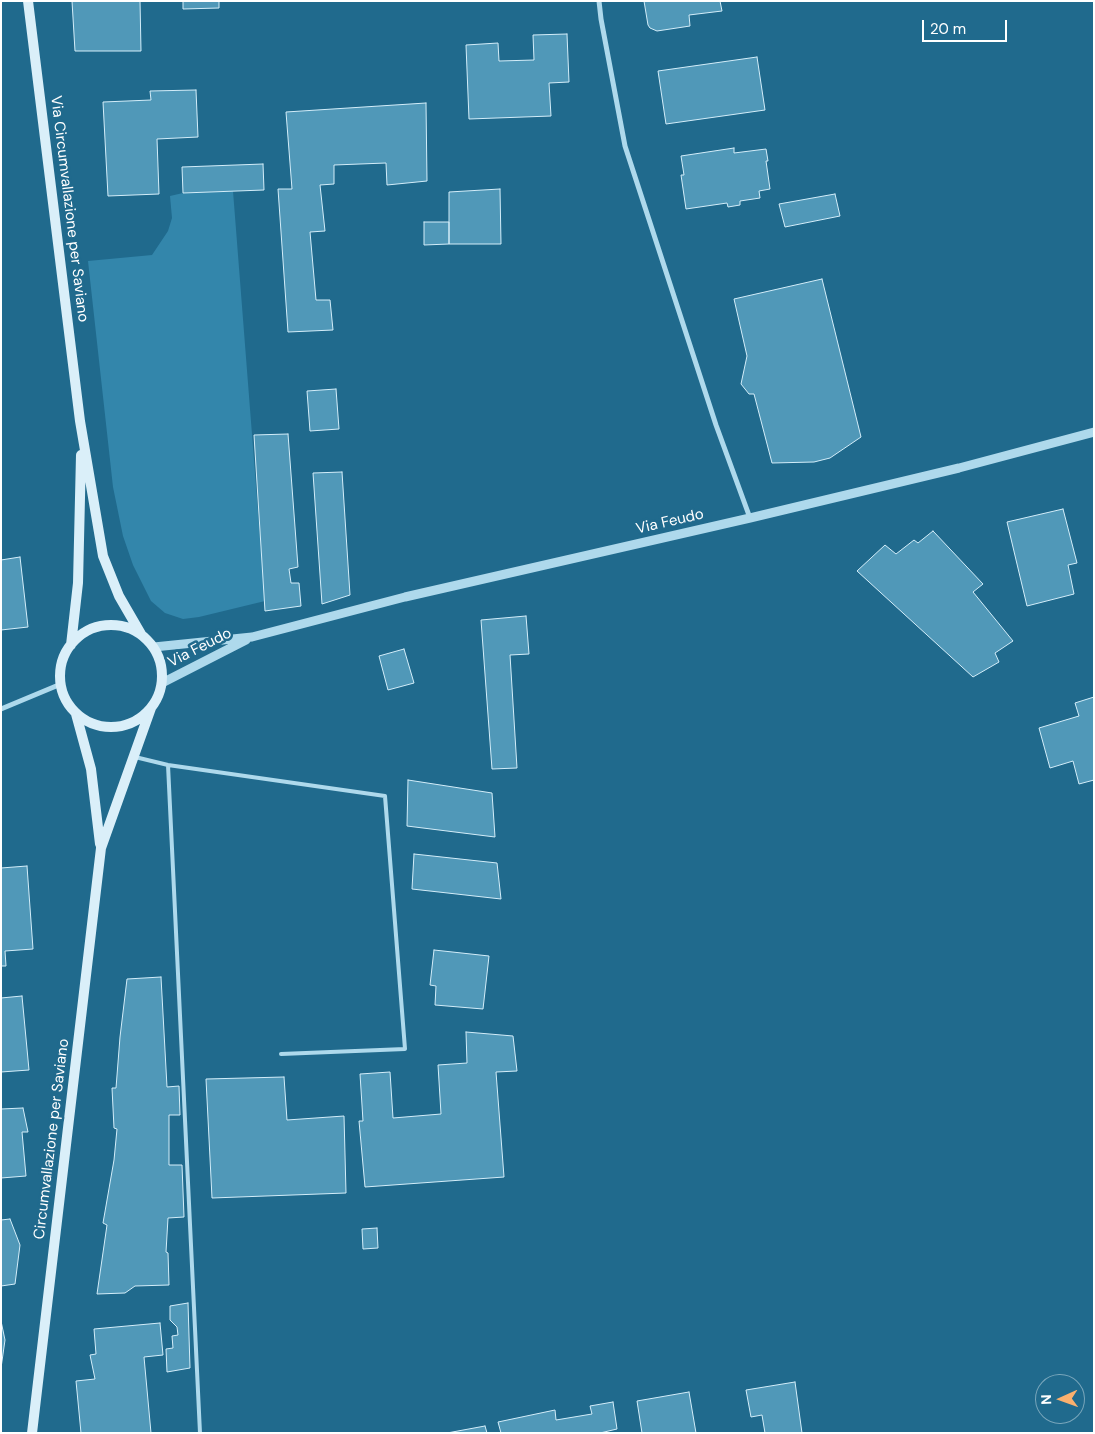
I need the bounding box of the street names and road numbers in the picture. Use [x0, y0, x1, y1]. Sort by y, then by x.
street label: Via Circumvallazione per Saviano [46, 95, 92, 323]
street label: Via Feudo [634, 505, 706, 539]
street label: Via Feudo [165, 624, 235, 672]
street label: Circumvallazione per Saviano [31, 1038, 73, 1240]

